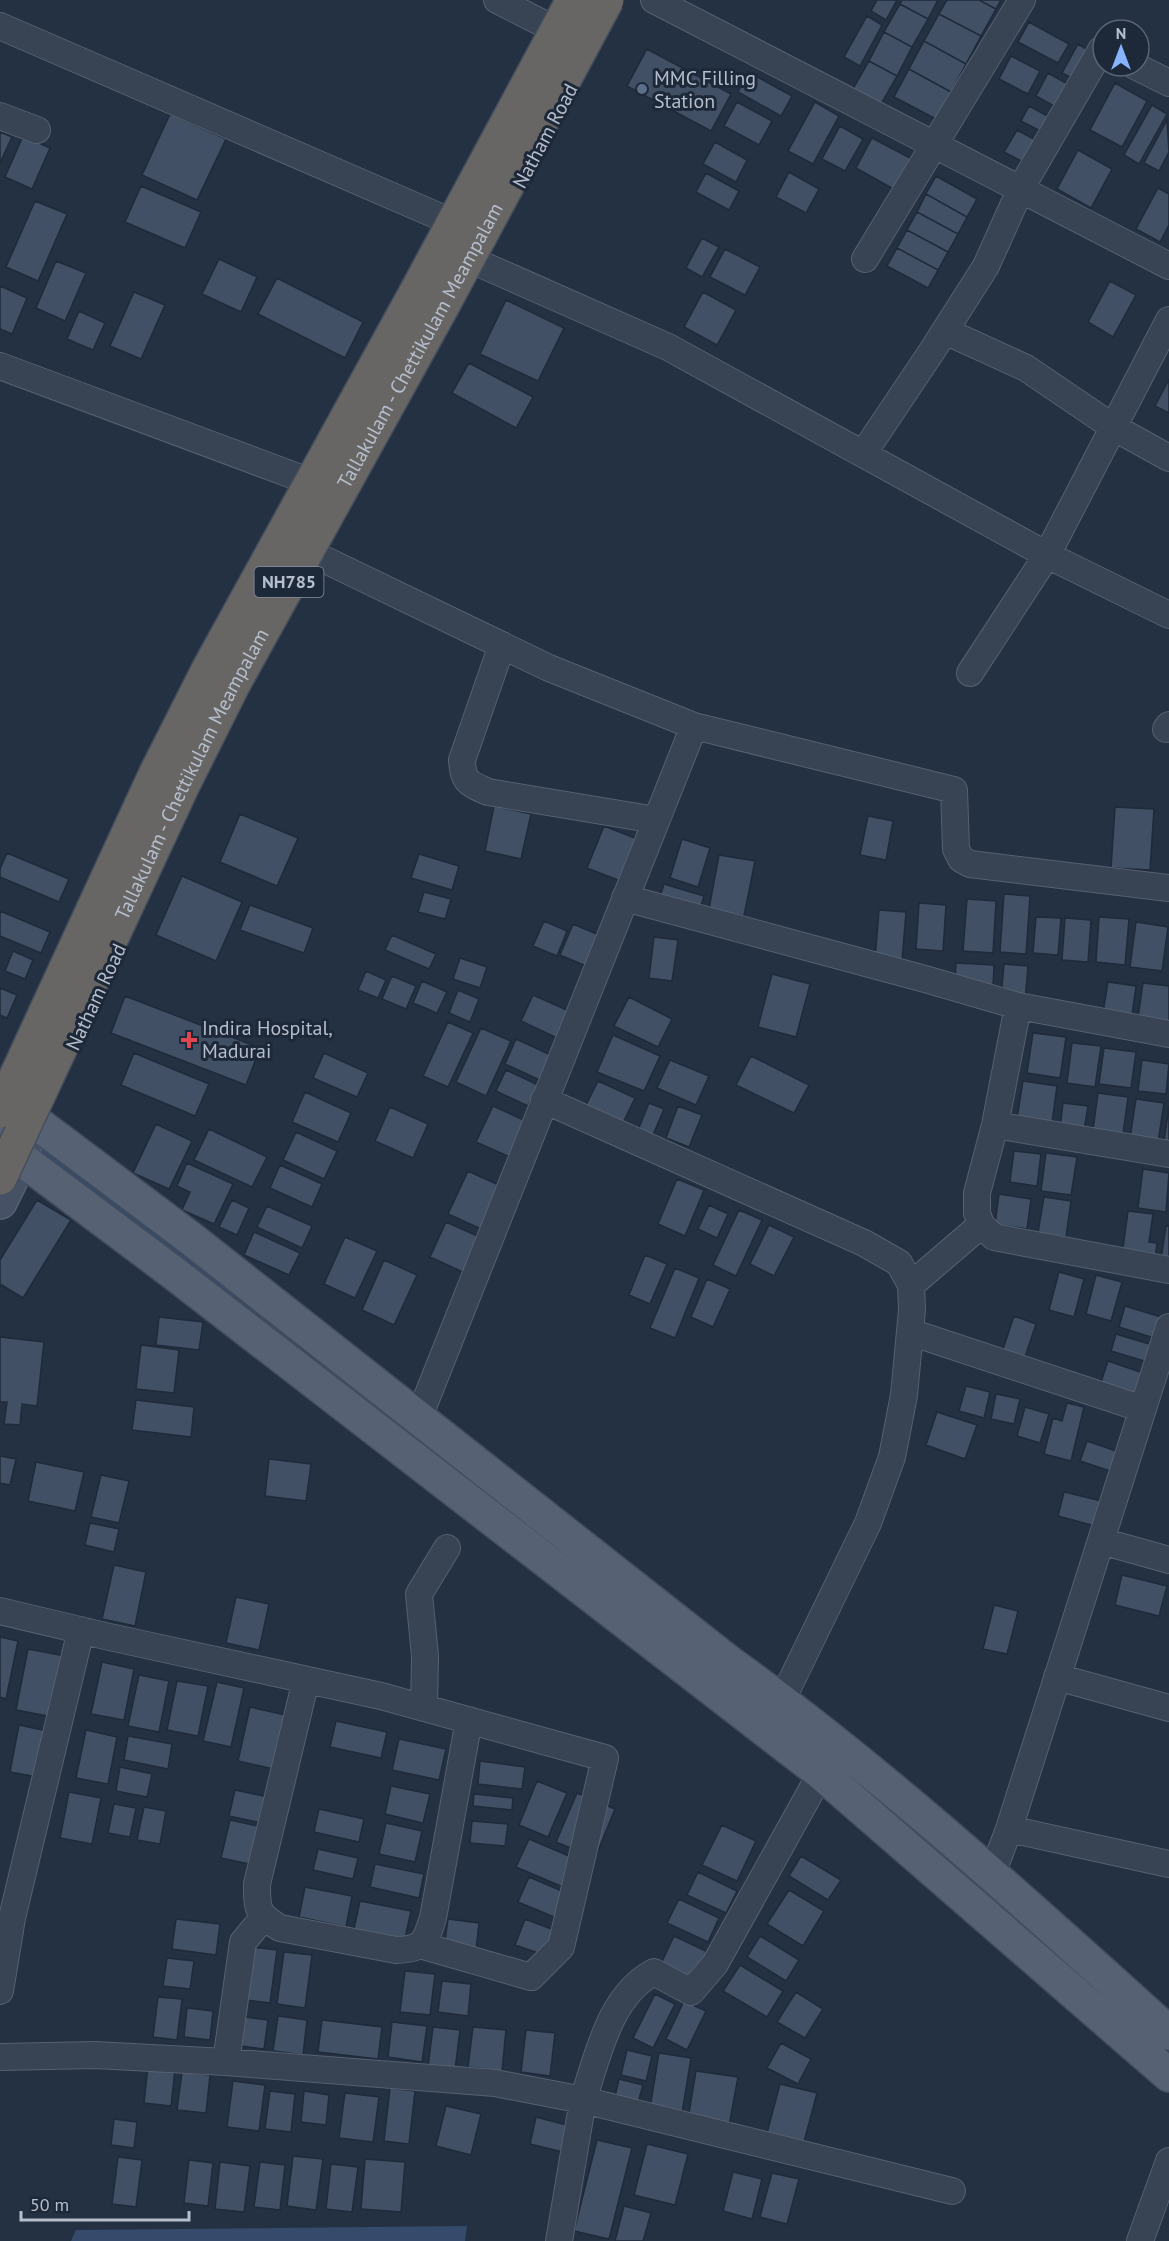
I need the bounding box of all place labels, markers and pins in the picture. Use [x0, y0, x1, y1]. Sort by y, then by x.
place label: MMC Filling Station [654, 65, 756, 114]
marker: MMC Filling Station [635, 82, 649, 96]
place label: Indira Hospital, Madurai [202, 1015, 333, 1064]
marker: Indira Hospital, Madurai [180, 1031, 198, 1049]

